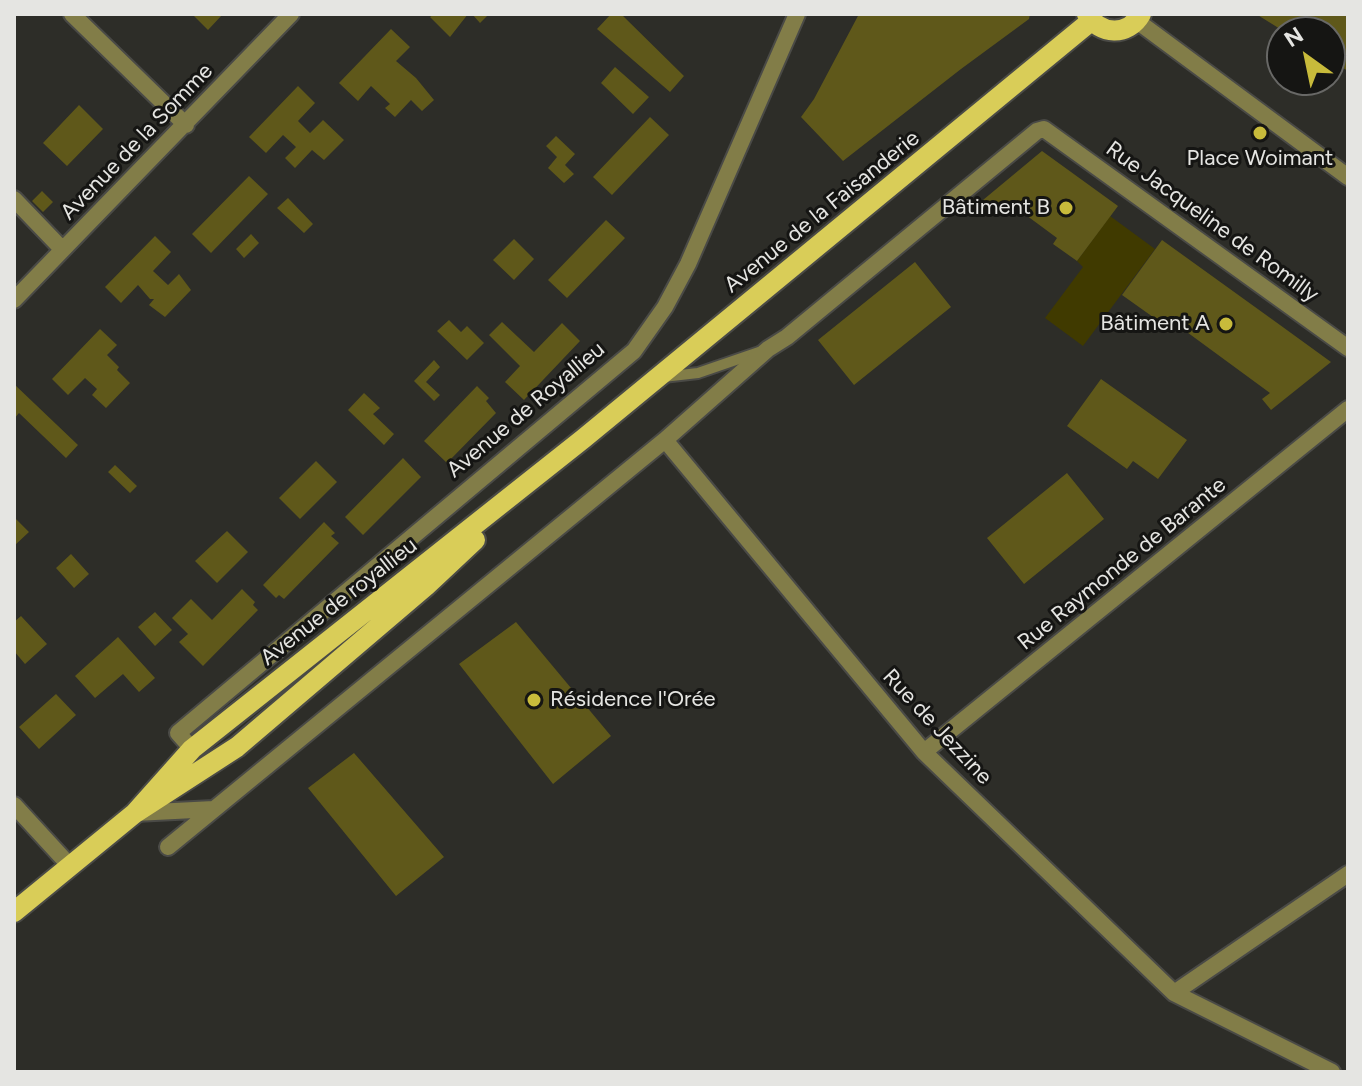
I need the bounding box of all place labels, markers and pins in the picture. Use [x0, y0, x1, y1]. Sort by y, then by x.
marker: Place Woimant [1251, 124, 1269, 142]
place label: Place Woimant [1187, 146, 1333, 172]
place label: Bâtiment B [942, 195, 1050, 221]
marker: Bâtiment B [1057, 199, 1075, 217]
place label: Bâtiment A [1100, 311, 1210, 337]
marker: Bâtiment A [1217, 315, 1235, 333]
place label: Résidence l'Orée [550, 687, 715, 713]
marker: Résidence l'Orée [525, 691, 543, 709]

